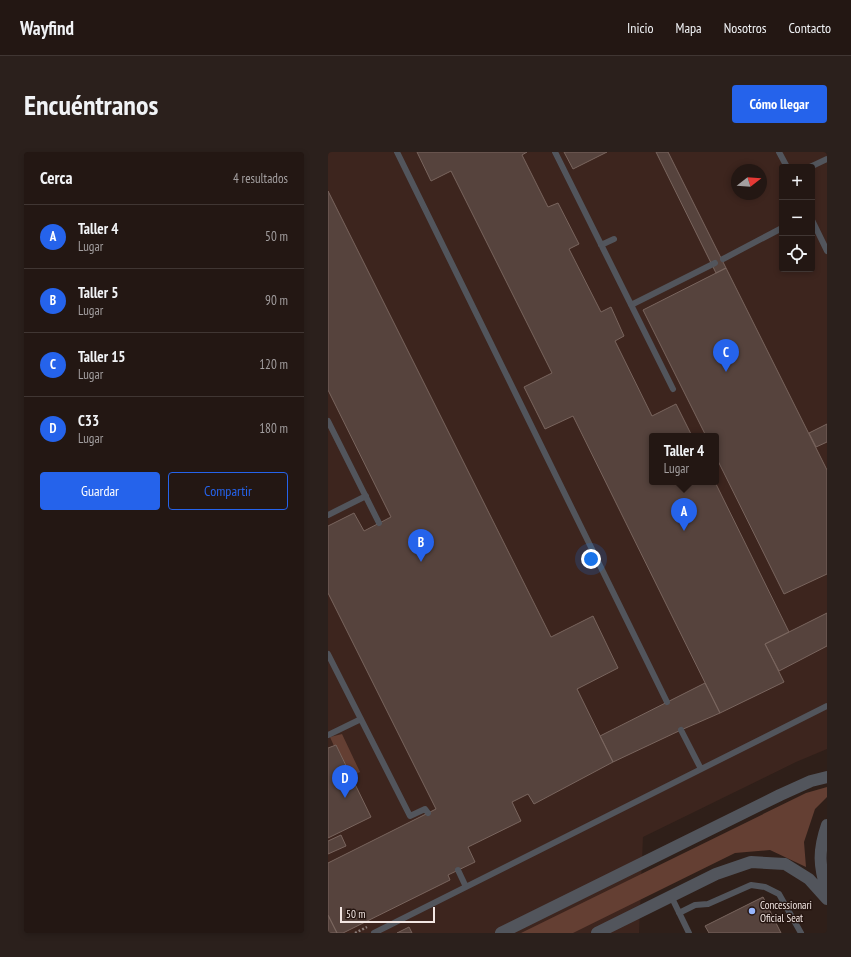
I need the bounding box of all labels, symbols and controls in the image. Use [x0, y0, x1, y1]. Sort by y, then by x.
text: Wayfind [20, 16, 74, 40]
text: Inicio [627, 19, 654, 37]
text: Mapa [676, 19, 702, 37]
text: Nosotros [724, 19, 767, 37]
text: Contacto [789, 19, 831, 37]
button: Cómo llegar [732, 85, 827, 123]
text: Encuéntranos [24, 86, 158, 123]
north arrow [731, 164, 767, 200]
map controls [779, 164, 815, 272]
button: + [779, 164, 815, 200]
text: Cerca [40, 167, 73, 189]
text: 4 resultados [233, 170, 288, 187]
button: − [779, 200, 815, 236]
text: Taller 4 [78, 219, 118, 238]
text: A [50, 228, 56, 245]
text: 50 m [265, 228, 288, 245]
button: locate [779, 236, 815, 272]
text: Lugar [78, 238, 103, 255]
text: Taller 5 [78, 283, 118, 302]
text: B [50, 292, 56, 309]
text: 90 m [265, 292, 288, 309]
text: Lugar [78, 302, 103, 319]
pin: C [713, 339, 739, 372]
text: Taller 15 [78, 347, 126, 366]
text: C [50, 356, 56, 373]
text: 120 m [259, 356, 288, 373]
text: Lugar [78, 366, 103, 383]
text: C33 [78, 411, 99, 430]
text: D [50, 420, 56, 437]
text: 180 m [259, 420, 288, 437]
text: Lugar [78, 430, 103, 447]
popup [649, 433, 719, 485]
text: Taller 4 [664, 441, 704, 460]
text: Lugar [664, 460, 689, 477]
button: Guardar [40, 472, 160, 510]
button: Compartir [168, 472, 288, 510]
pin: A [671, 498, 697, 531]
pin: B [408, 529, 434, 562]
your location [581, 549, 601, 569]
pin: D [332, 765, 358, 798]
place label: Concessionari Oficial Seat [760, 898, 812, 925]
scale bar [340, 905, 435, 924]
marker: Concessionari Oficial Seat [747, 906, 757, 916]
text: 50 m [346, 907, 365, 921]

